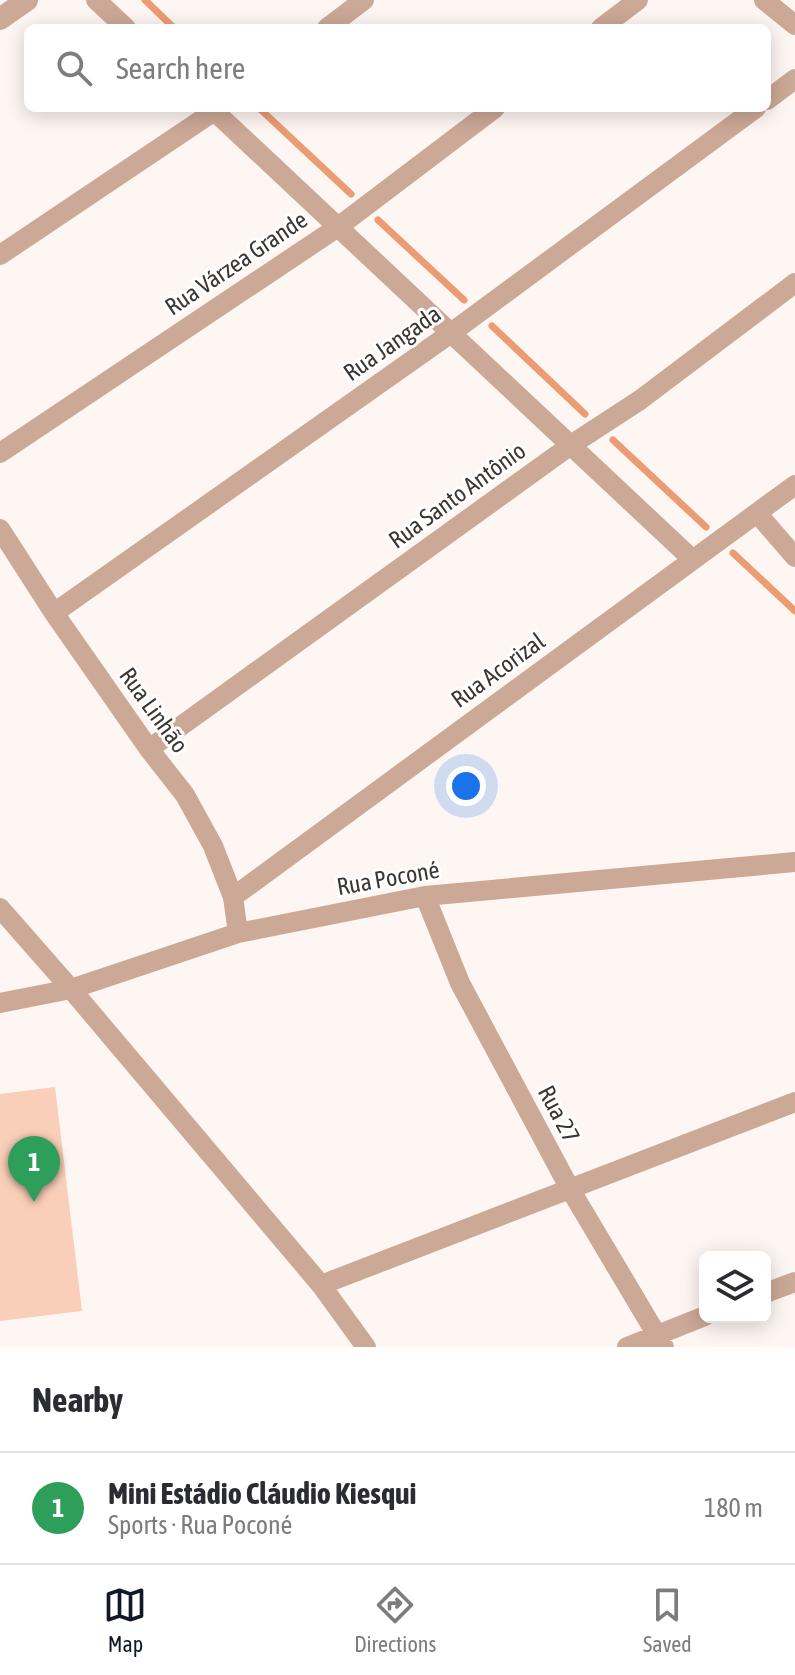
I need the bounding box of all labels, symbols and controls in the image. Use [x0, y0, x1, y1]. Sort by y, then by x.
search box [24, 24, 771, 112]
icon: search [52, 46, 96, 90]
text: Search here [116, 51, 245, 85]
street label: Rua Várzea Grande [160, 206, 312, 320]
street label: Rua Jangada [338, 300, 446, 386]
street label: Rua Santo Antônio [384, 436, 530, 554]
street label: Rua Acorizal [446, 627, 550, 713]
street label: Rua Linhão [114, 662, 194, 758]
your location [446, 766, 486, 806]
street label: Rua Poconé [335, 856, 441, 900]
street label: Rua 27 [533, 1081, 585, 1147]
pin: 1 [8, 1136, 60, 1202]
map controls [699, 1251, 771, 1323]
button: layers [699, 1251, 771, 1323]
text: Nearby [32, 1380, 123, 1419]
text: Mini Estádio Cláudio Kiesqui [108, 1476, 417, 1510]
text: 1 [52, 1493, 64, 1523]
text: 180 m [704, 1493, 763, 1523]
text: Sports · Rua Poconé [108, 1510, 292, 1540]
tab: Map [103, 1583, 147, 1657]
tab: Directions [354, 1583, 436, 1657]
tab: Saved [643, 1583, 692, 1657]

